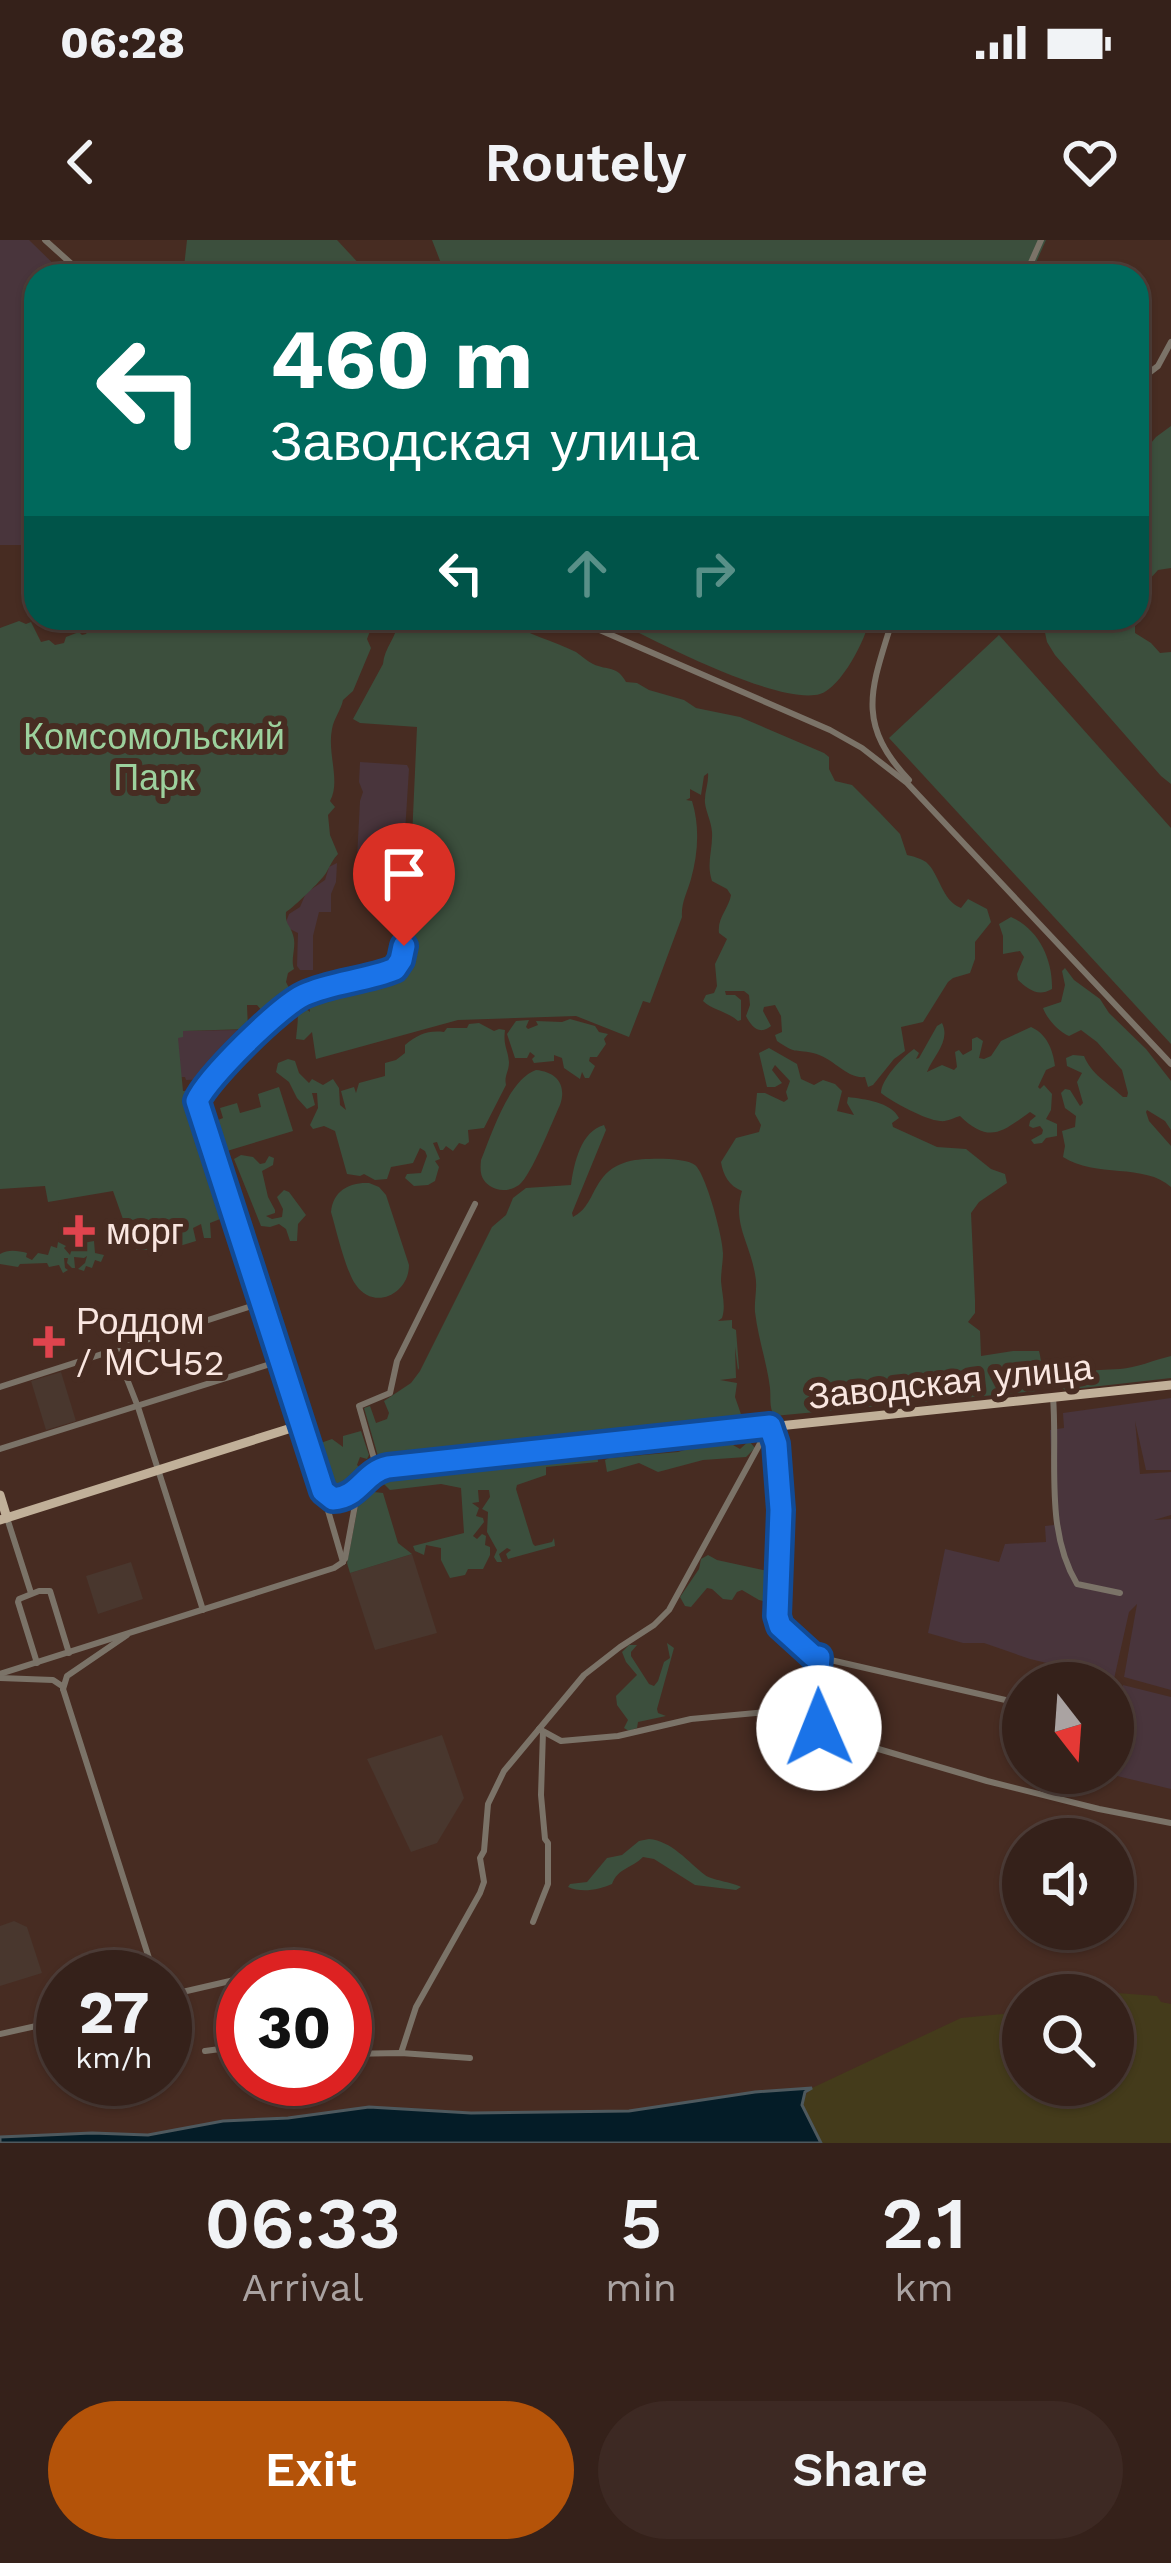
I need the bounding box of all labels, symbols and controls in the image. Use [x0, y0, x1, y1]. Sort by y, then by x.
text: 06:28 [60, 16, 185, 69]
icon: back [48, 129, 114, 195]
icon: heart [1057, 129, 1123, 195]
text: Routely [484, 131, 687, 194]
text: 460 m [270, 310, 533, 408]
icon: left [72, 312, 228, 468]
text: Заводская улица [270, 410, 699, 473]
icon: left [428, 540, 494, 606]
icon: ahead [554, 540, 620, 606]
icon: right [680, 540, 746, 606]
park label: Комсомольский Парк [23, 716, 285, 799]
pin [353, 823, 455, 946]
icon: arrive [371, 841, 437, 907]
place label: морг [106, 1211, 184, 1253]
marker: морг [63, 1215, 95, 1247]
place label: Роддом / МСЧ52 [76, 1301, 225, 1384]
marker: Роддом / МСЧ52 [33, 1326, 65, 1358]
street label: Заводская улица [806, 1346, 1095, 1418]
north arrow [1002, 1662, 1134, 1794]
map controls [1002, 1662, 1134, 2106]
position arrow [756, 1665, 882, 1791]
button: sound [1002, 1818, 1134, 1950]
speed limit sign: 30 [216, 1950, 372, 2106]
button: search [1002, 1974, 1134, 2106]
text: 27 [78, 1977, 150, 2048]
text: km/h [75, 2040, 153, 2075]
text: 06:33 [204, 2181, 401, 2265]
text: 5 [620, 2181, 662, 2265]
text: 2.1 [882, 2181, 967, 2265]
text: Arrival [242, 2265, 364, 2310]
text: min [605, 2265, 677, 2310]
text: km [894, 2265, 954, 2310]
button: Exit [48, 2401, 574, 2539]
button: Share [598, 2401, 1123, 2539]

